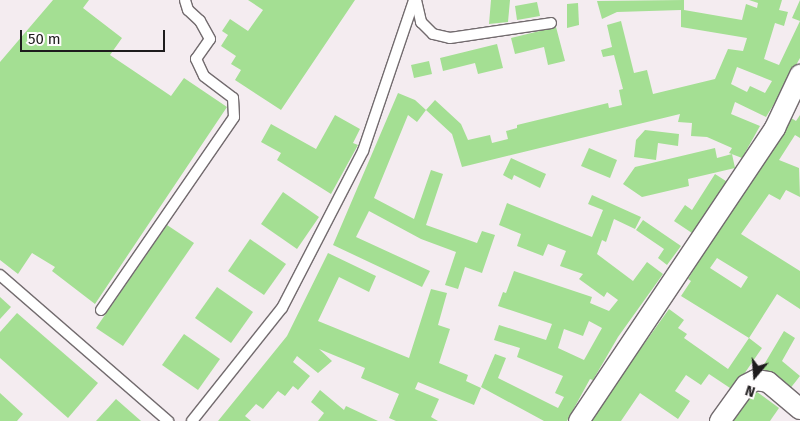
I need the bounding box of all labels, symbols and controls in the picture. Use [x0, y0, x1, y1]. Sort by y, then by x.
scale bar [22, 20, 168, 52]
text: 50 m [28, 30, 61, 48]
north arrow [730, 351, 780, 401]
text: N [743, 381, 757, 400]

